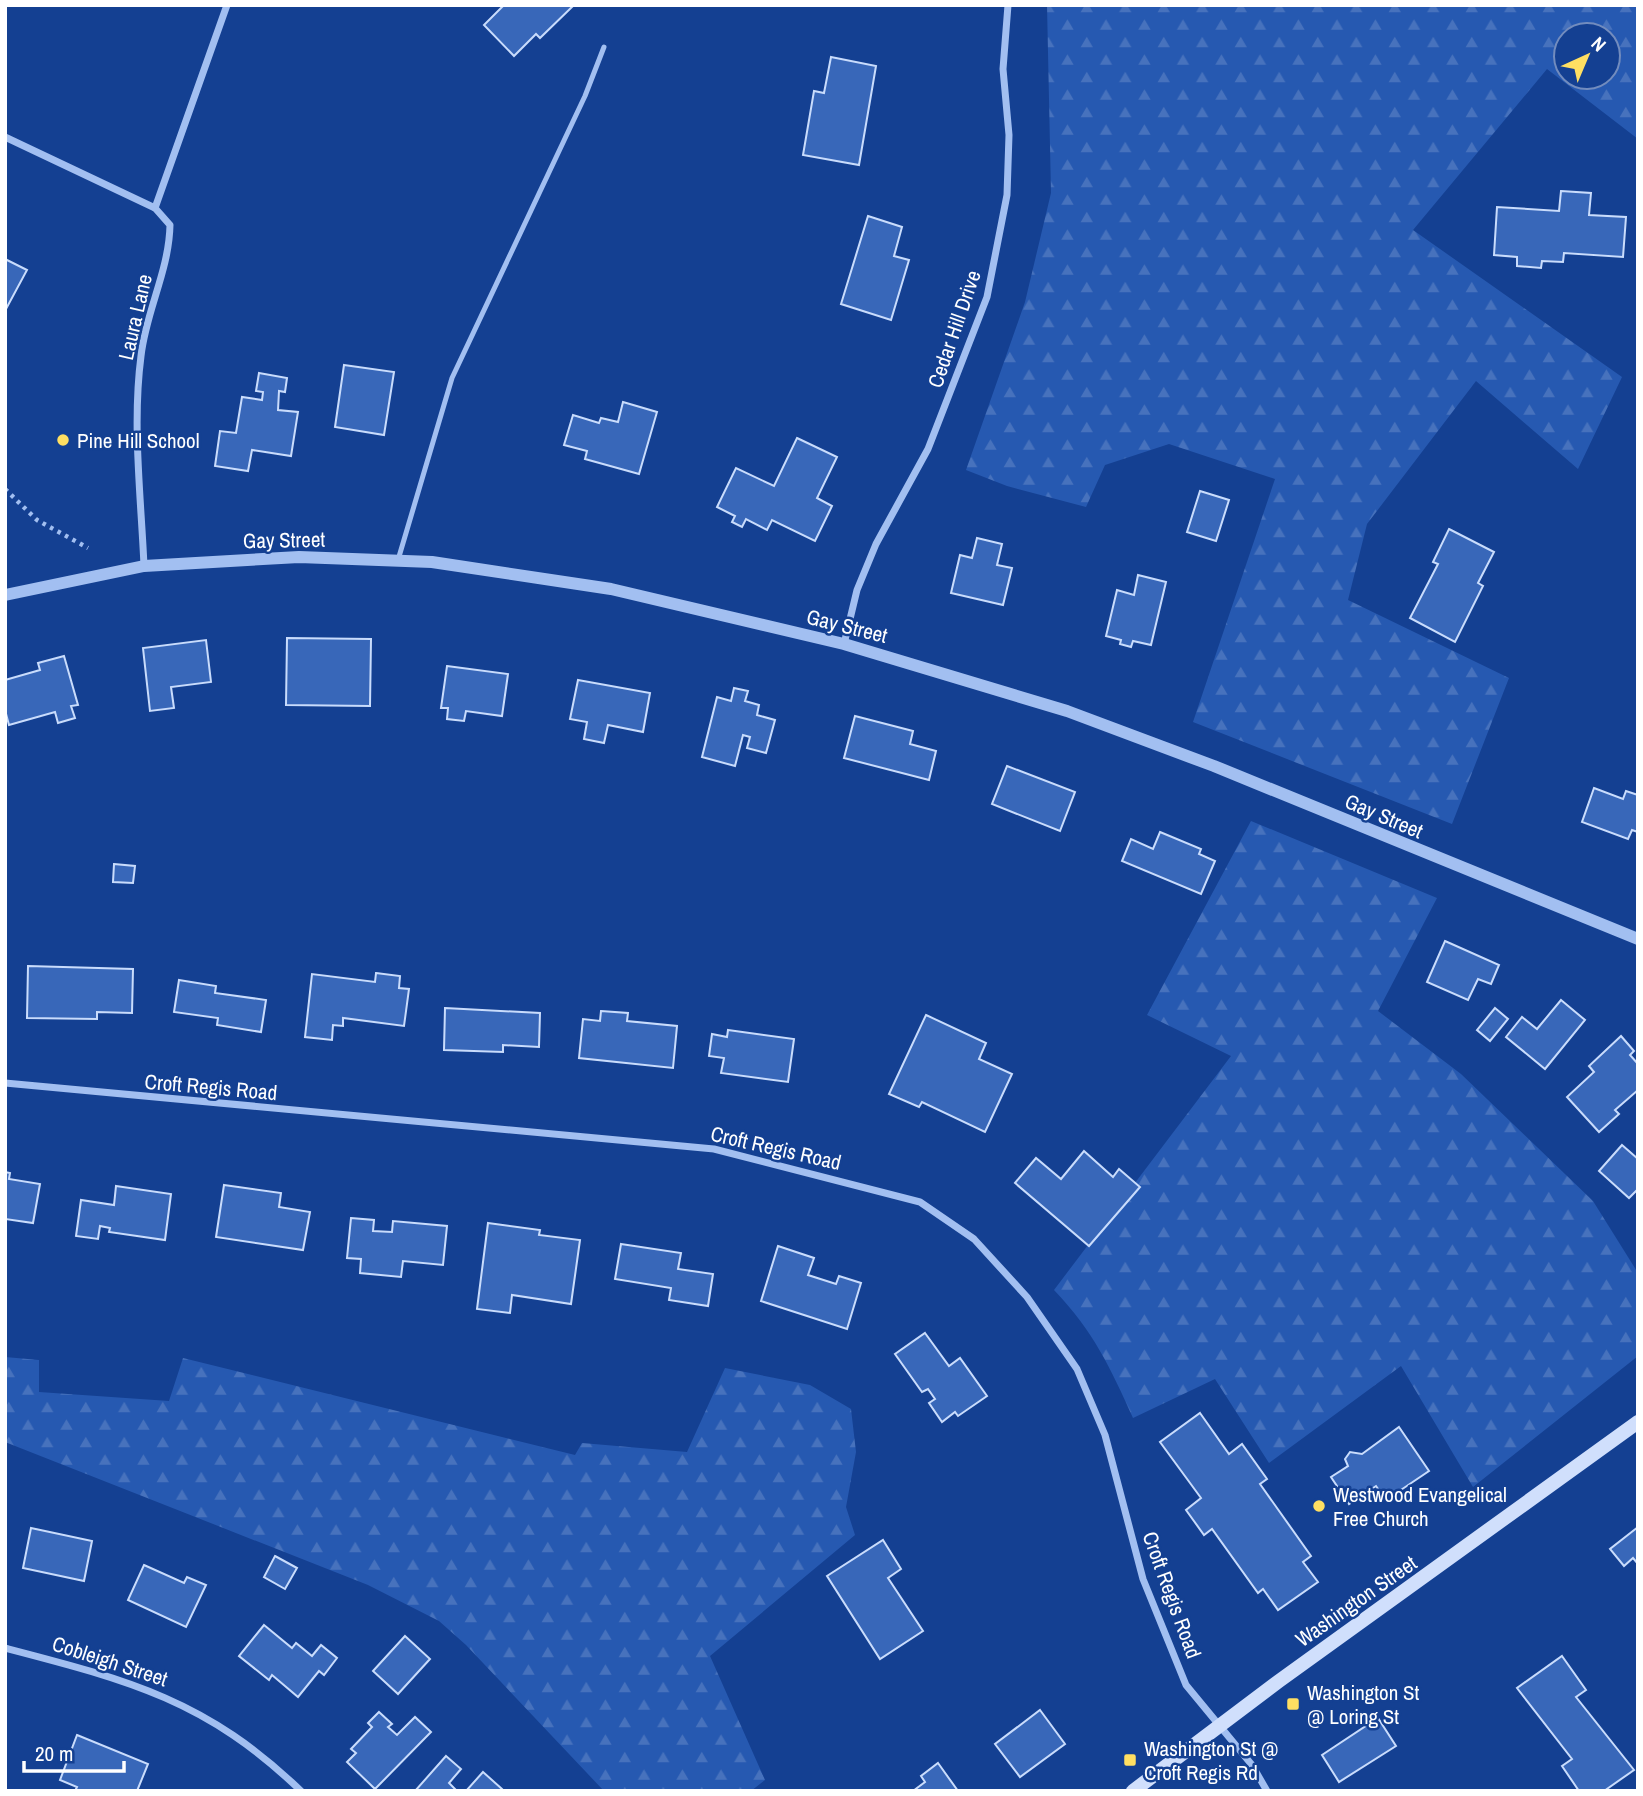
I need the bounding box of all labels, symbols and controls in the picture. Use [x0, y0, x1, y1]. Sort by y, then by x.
north arrow [1552, 21, 1622, 91]
text: N [1586, 31, 1612, 57]
street label: Cedar Hill Drive [920, 266, 988, 392]
street label: Laura Lane [111, 271, 159, 363]
place label: Pine Hill School [77, 426, 200, 455]
marker: Pine Hill School [55, 432, 71, 448]
street label: Gay Street [243, 525, 326, 555]
street label: Gay Street [804, 602, 891, 650]
street label: Gay Street [1340, 787, 1428, 846]
street label: Croft Regis Road [143, 1067, 279, 1107]
street label: Croft Regis Road [708, 1119, 844, 1177]
place label: Westwood Evangelical Free Church [1333, 1480, 1507, 1533]
marker: Westwood Evangelical Free Church [1311, 1498, 1327, 1514]
street label: Croft Regis Road [1136, 1528, 1208, 1662]
street label: Washington Street [1290, 1548, 1423, 1654]
street label: Cobleigh Street [49, 1629, 172, 1693]
place label: Washington St @ Loring St [1307, 1678, 1420, 1731]
marker: Washington St @ Loring St [1285, 1696, 1301, 1712]
scale bar [24, 1730, 124, 1774]
place label: Washington St @ Croft Regis Rd [1144, 1734, 1279, 1787]
text: 20 m [35, 1739, 73, 1768]
marker: Washington St @ Croft Regis Rd [1122, 1752, 1138, 1768]

